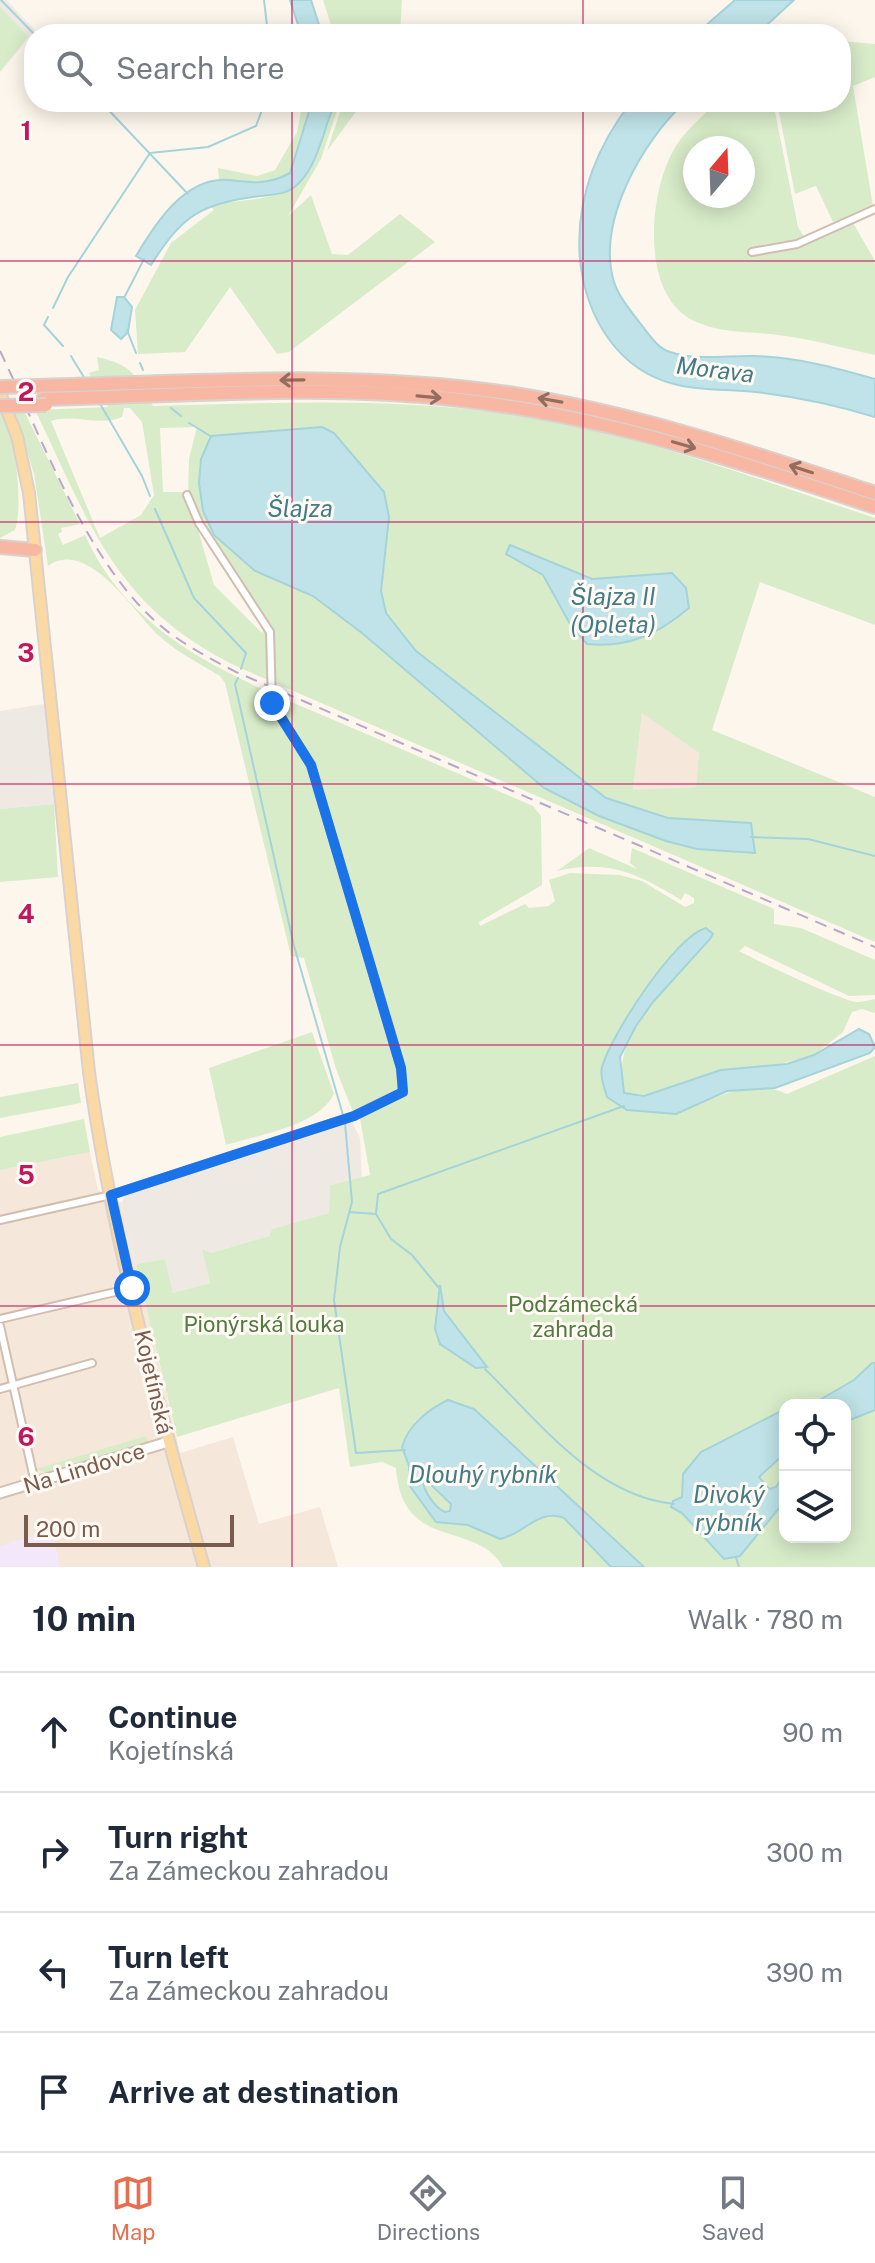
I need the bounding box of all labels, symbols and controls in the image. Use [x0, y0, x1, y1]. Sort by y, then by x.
search box [24, 24, 851, 112]
icon: search [52, 46, 96, 90]
text: Search here [116, 50, 284, 86]
text: 1 [20, 115, 32, 146]
north arrow [683, 136, 755, 208]
water label: Morava [675, 350, 756, 388]
one-way arrow [279, 372, 306, 388]
text: 2 [18, 376, 34, 407]
one-way arrow [415, 390, 442, 405]
one-way arrow [538, 392, 564, 407]
one-way arrow [671, 439, 696, 453]
one-way arrow [789, 460, 814, 475]
water label: Šlajza [267, 494, 333, 522]
water label: Šlajza II (Opleta) [570, 582, 656, 638]
text: 3 [17, 637, 35, 668]
route end [254, 685, 290, 721]
text: 4 [17, 898, 35, 929]
text: 5 [17, 1159, 35, 1190]
route start [114, 1270, 150, 1306]
park label: Podzámecká zahrada [508, 1291, 638, 1342]
park label: Pionýrská louka [184, 1311, 344, 1337]
street label: Kojetínská [129, 1327, 179, 1437]
map controls [779, 1399, 851, 1543]
button: locate [779, 1399, 851, 1471]
text: 6 [17, 1421, 35, 1452]
street label: Na Lindovce [20, 1437, 148, 1499]
water label: Dlouhý rybník [409, 1460, 557, 1488]
button: layers [779, 1471, 851, 1543]
water label: Divoký rybník [693, 1480, 766, 1536]
scale bar [24, 1511, 234, 1547]
text: 200 m [36, 1516, 100, 1542]
text: 10 min [32, 1599, 136, 1639]
text: Walk · 780 m [688, 1604, 843, 1635]
text: Continue [108, 1699, 238, 1735]
icon: ahead [32, 1710, 76, 1754]
text: 90 m [782, 1717, 843, 1748]
text: Kojetínská [108, 1735, 234, 1766]
text: Turn right [108, 1819, 248, 1855]
icon: right [32, 1830, 76, 1874]
text: 300 m [766, 1837, 843, 1868]
text: Za Zámeckou zahradou [108, 1855, 389, 1886]
text: Turn left [108, 1939, 229, 1975]
icon: left [32, 1950, 76, 1994]
text: 390 m [766, 1957, 843, 1988]
text: Za Zámeckou zahradou [108, 1975, 389, 2006]
icon: arrive [32, 2070, 76, 2114]
text: Arrive at destination [108, 2074, 399, 2110]
tab: Map [111, 2171, 155, 2245]
tab: Directions [377, 2171, 480, 2245]
tab: Saved [701, 2171, 764, 2245]

